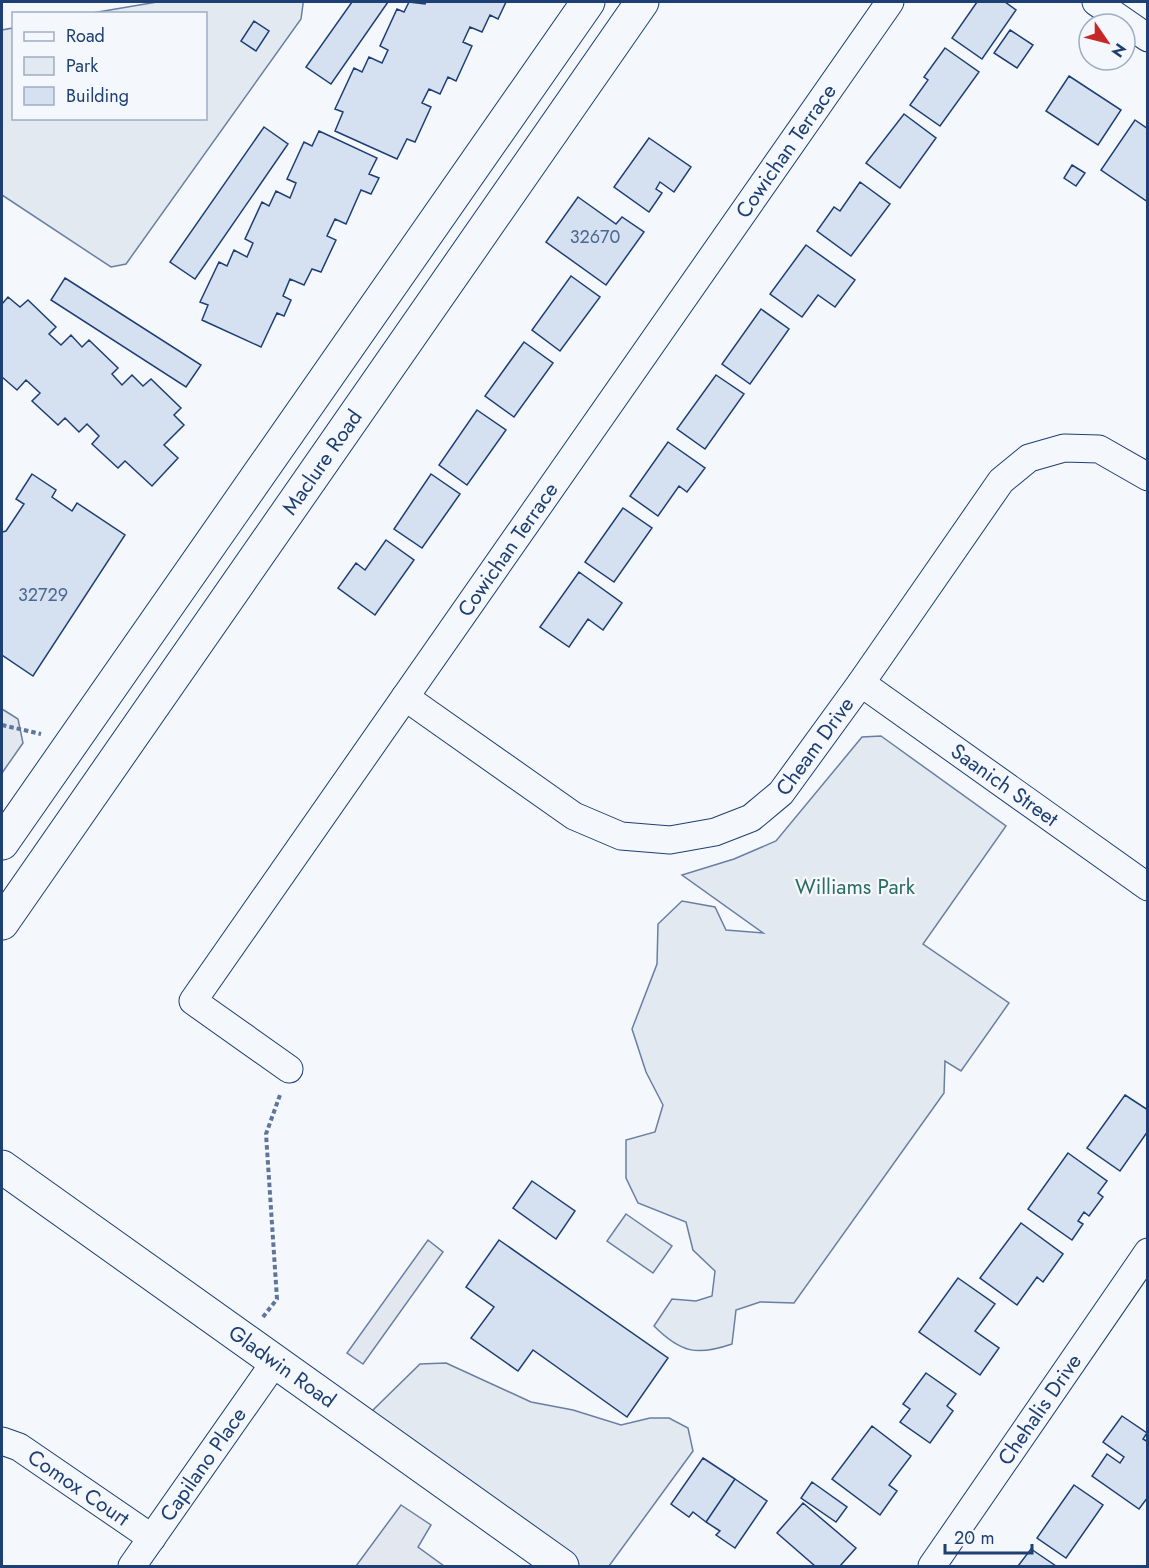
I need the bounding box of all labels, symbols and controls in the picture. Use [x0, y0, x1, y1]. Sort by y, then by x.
legend [12, 12, 207, 120]
north arrow [1077, 12, 1137, 72]
text: Road [66, 23, 105, 49]
text: N [1106, 39, 1132, 62]
text: Park [66, 53, 98, 79]
street label: Cowichan Terrace [729, 78, 844, 224]
text: Building [66, 83, 129, 109]
house number: 32670 [570, 224, 621, 250]
street label: Maclure Road [275, 403, 369, 521]
street label: Cowichan Terrace [450, 476, 565, 623]
house number: 32729 [18, 582, 68, 608]
street label: Cheam Drive [769, 691, 861, 802]
street label: Saanich Street [945, 736, 1064, 834]
park label: Williams Park [795, 872, 916, 902]
street label: Gladwin Road [222, 1318, 342, 1415]
street label: Chehalis Drive [991, 1348, 1089, 1471]
street label: Capilano Place [153, 1401, 254, 1528]
street label: Comox Court [21, 1442, 135, 1533]
scale bar [945, 1517, 1032, 1555]
text: 20 m [954, 1525, 994, 1551]

